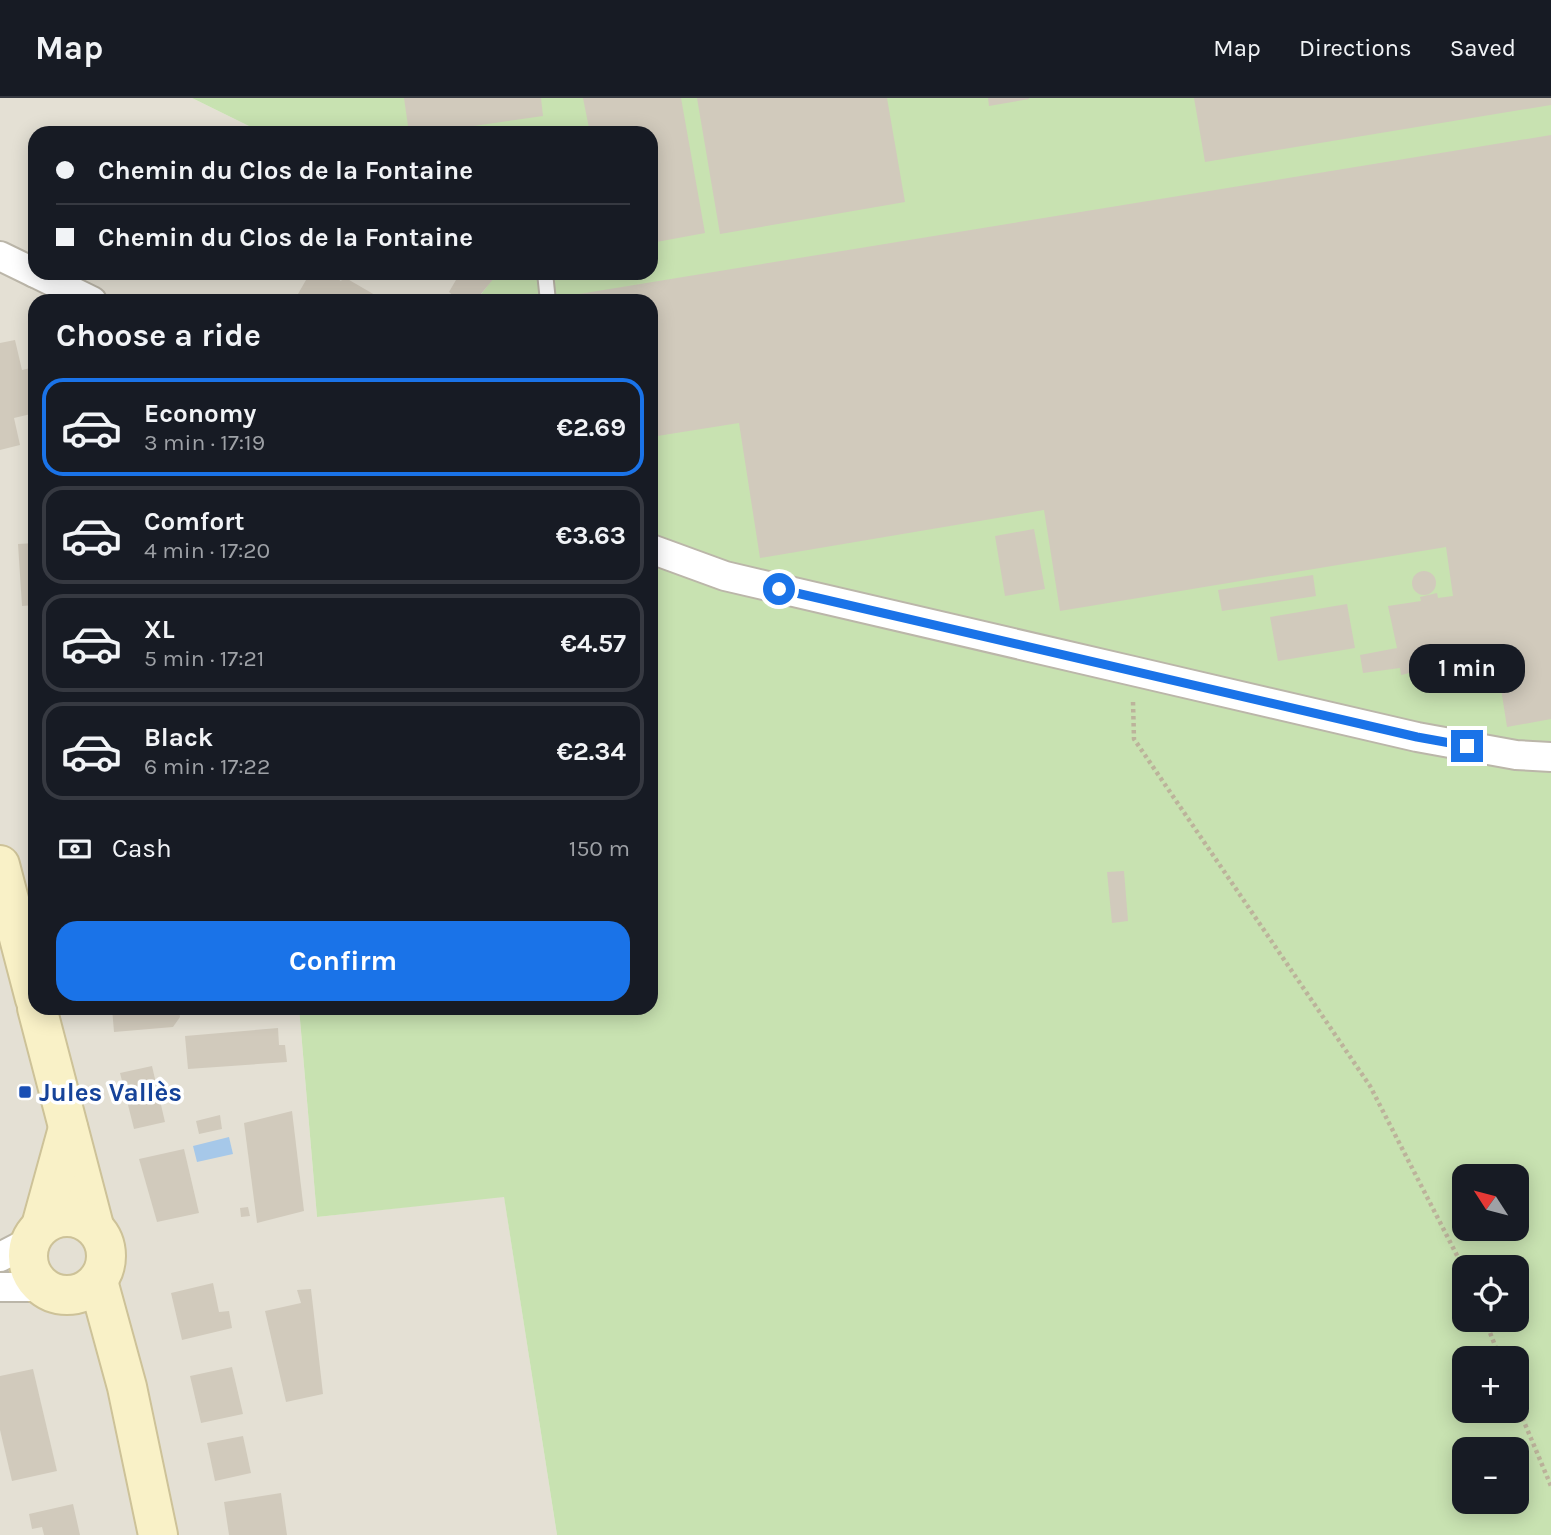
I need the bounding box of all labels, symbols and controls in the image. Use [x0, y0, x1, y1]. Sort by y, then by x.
text: Map [35, 29, 103, 67]
text: Map [1213, 34, 1261, 62]
text: Directions [1299, 34, 1412, 62]
text: Saved [1450, 34, 1516, 62]
text: Chemin du Clos de la Fontaine [98, 155, 473, 186]
text: Chemin du Clos de la Fontaine [98, 222, 473, 253]
text: Choose a ride [56, 317, 261, 354]
icon: car [60, 396, 123, 459]
text: Economy [144, 398, 256, 429]
text: €2.69 [557, 412, 626, 443]
text: 3 min · 17:19 [144, 429, 265, 456]
icon: car [60, 504, 123, 567]
text: Comfort [144, 506, 245, 537]
text: €3.63 [556, 520, 626, 551]
text: 4 min · 17:20 [144, 537, 270, 564]
route start [763, 573, 795, 605]
icon: car [60, 612, 123, 675]
text: XL [144, 614, 175, 645]
text: €4.57 [560, 628, 626, 659]
callout: 1 min [1409, 644, 1525, 694]
text: 5 min · 17:21 [144, 645, 264, 672]
text: 1 min [1438, 655, 1496, 682]
icon: car [60, 720, 123, 783]
text: Black [144, 722, 213, 753]
route end [1451, 730, 1483, 762]
text: €2.34 [557, 736, 626, 767]
text: 6 min · 17:22 [144, 753, 270, 780]
icon: cash [56, 830, 94, 868]
text: Cash [112, 833, 172, 864]
text: 150 m [569, 835, 630, 862]
button: Confirm [56, 921, 630, 1001]
place label: Jules Vallès [39, 1077, 182, 1108]
marker: Jules Vallès [17, 1084, 33, 1100]
north arrow [1452, 1164, 1530, 1241]
map controls [1452, 1164, 1529, 1514]
button: locate [1452, 1255, 1529, 1332]
button: + [1452, 1346, 1529, 1423]
button: − [1452, 1437, 1529, 1514]

